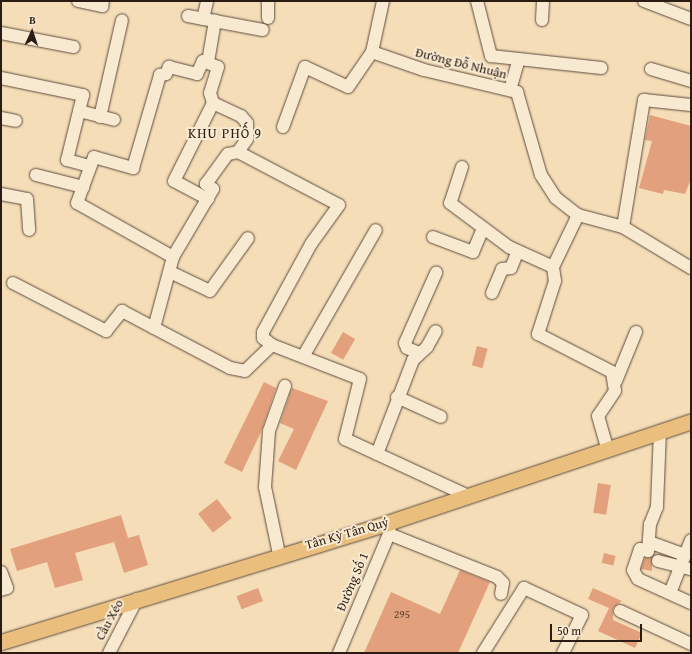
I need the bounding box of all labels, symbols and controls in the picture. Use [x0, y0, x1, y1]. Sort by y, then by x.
north arrow [12, 12, 52, 52]
text: B [29, 12, 36, 28]
street label: Đường Đỗ Nhuận [414, 45, 508, 83]
district label: KHU PHỐ 9 [188, 125, 262, 141]
street label: Tân Kỳ Tân Quý [304, 515, 390, 553]
street label: Đường Số 1 [334, 550, 372, 614]
street label: Cầu Xéo [93, 597, 127, 643]
house number: 295 [394, 607, 410, 621]
scale bar [552, 616, 644, 642]
text: 50 m [557, 622, 581, 639]

